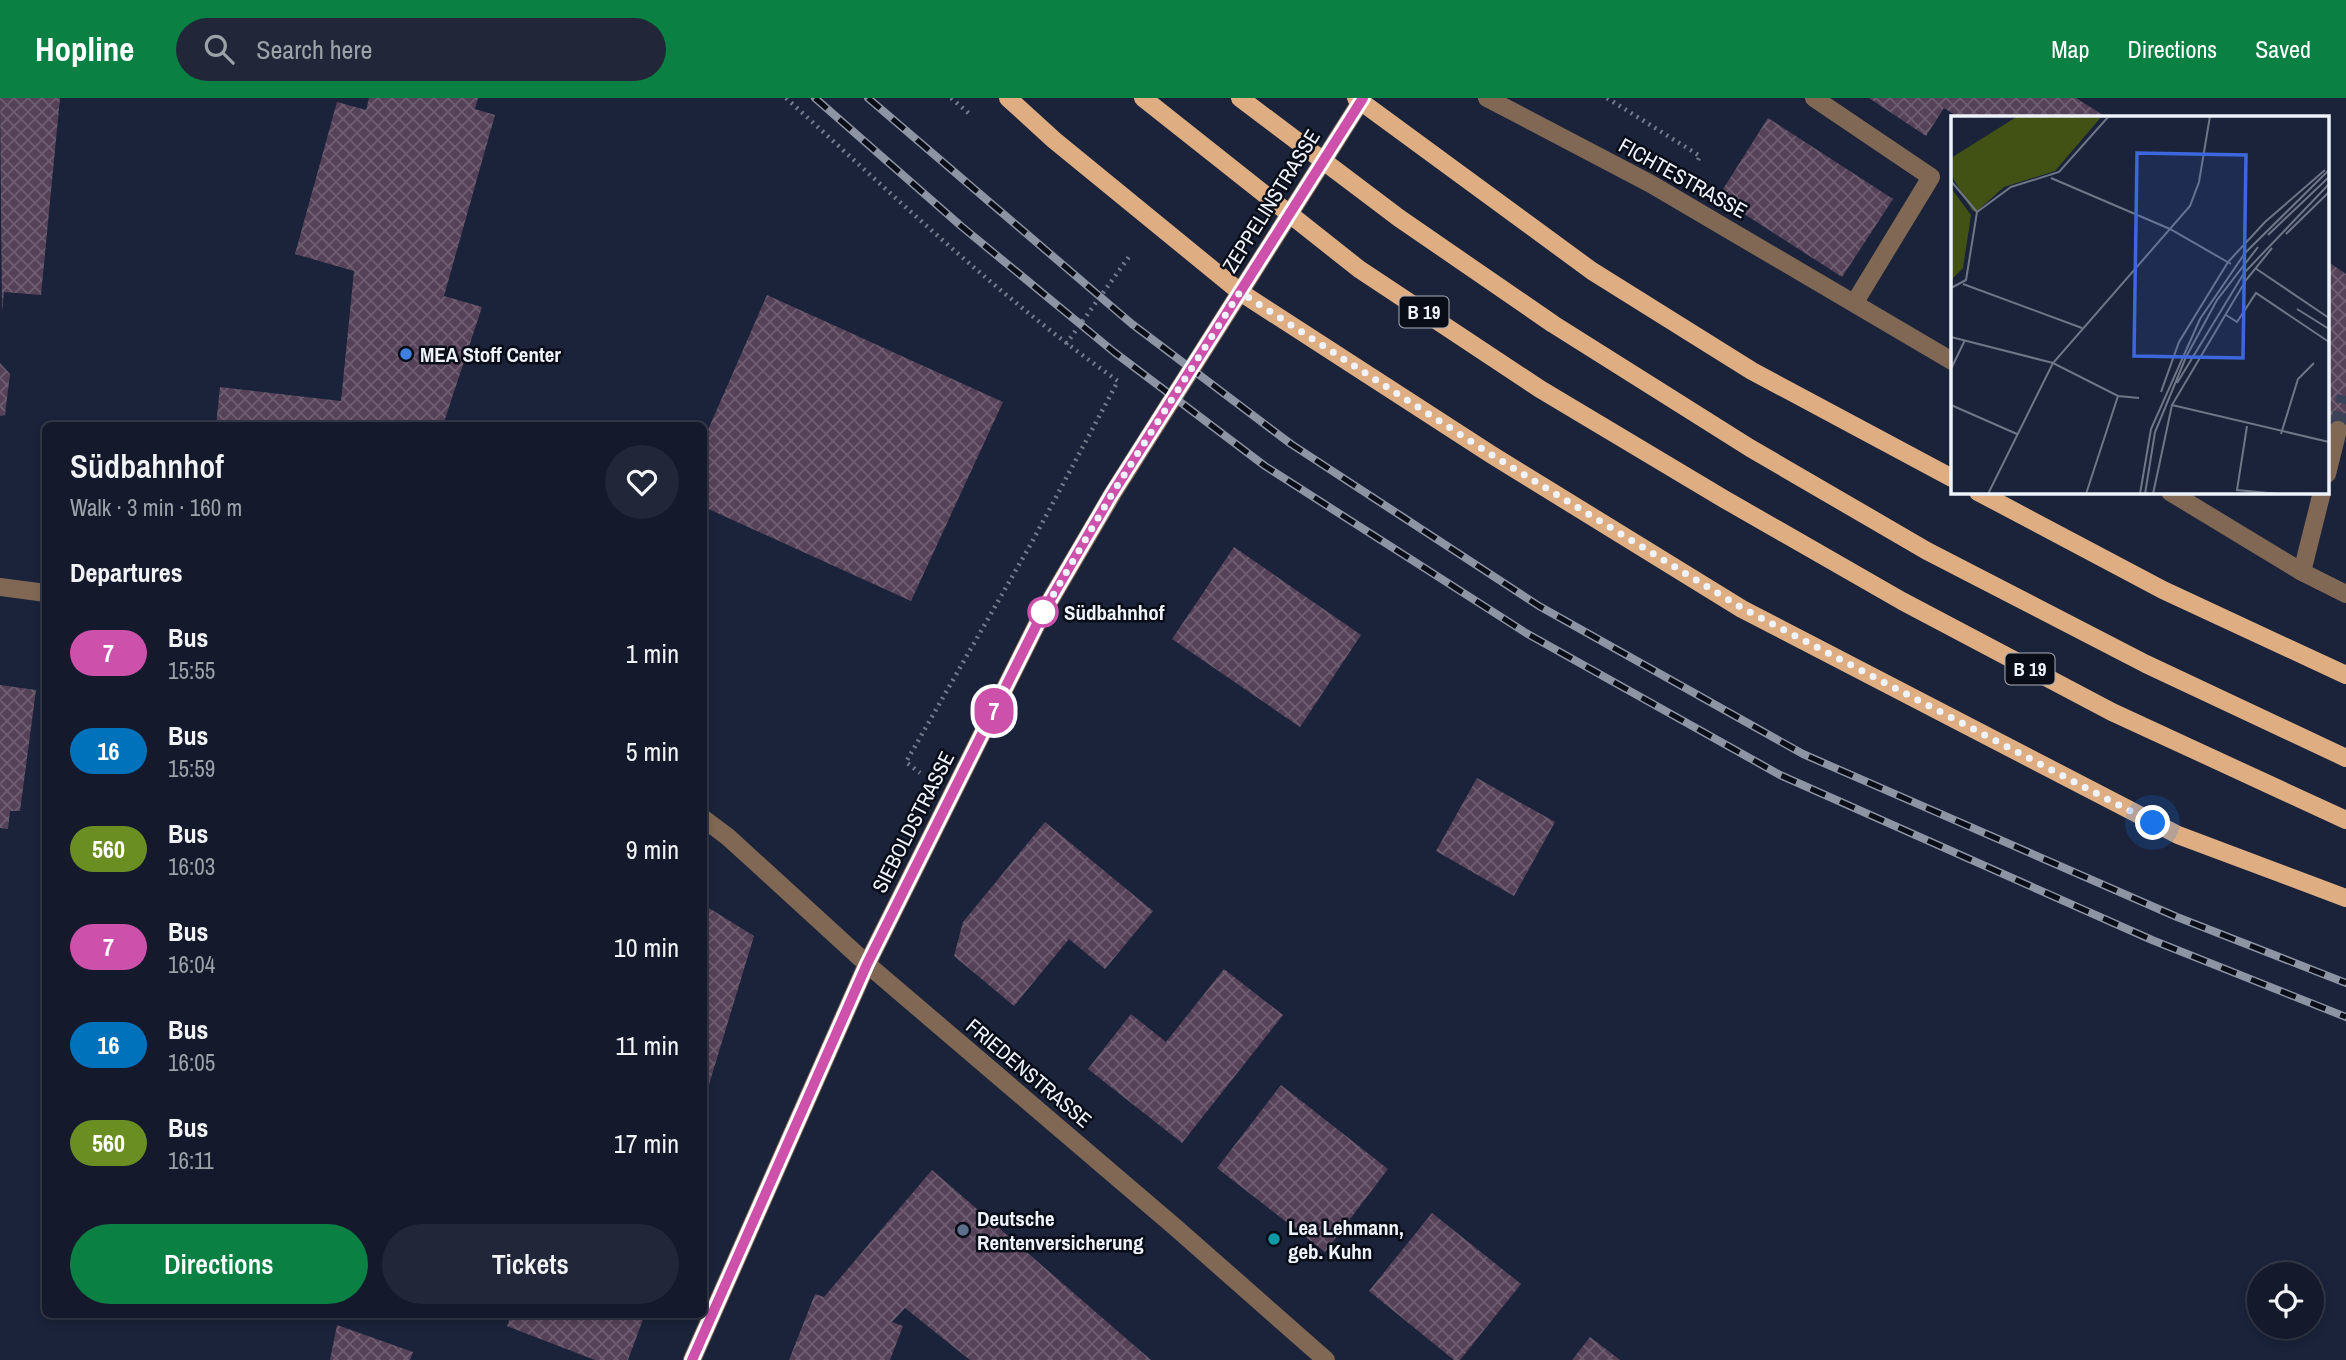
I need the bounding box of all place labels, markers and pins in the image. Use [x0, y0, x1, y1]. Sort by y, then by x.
place label: MEA Stoff Center [420, 340, 561, 369]
marker: MEA Stoff Center [398, 346, 414, 362]
marker: Südbahnhof [1028, 597, 1058, 627]
place label: Südbahnhof [1064, 598, 1165, 627]
place label: Deutsche Rentenversicherung [977, 1204, 1144, 1257]
place label: Lea Lehmann, geb. Kuhn [1288, 1213, 1404, 1266]
marker: Deutsche Rentenversicherung [955, 1222, 971, 1238]
marker: Lea Lehmann, geb. Kuhn [1266, 1231, 1282, 1247]

